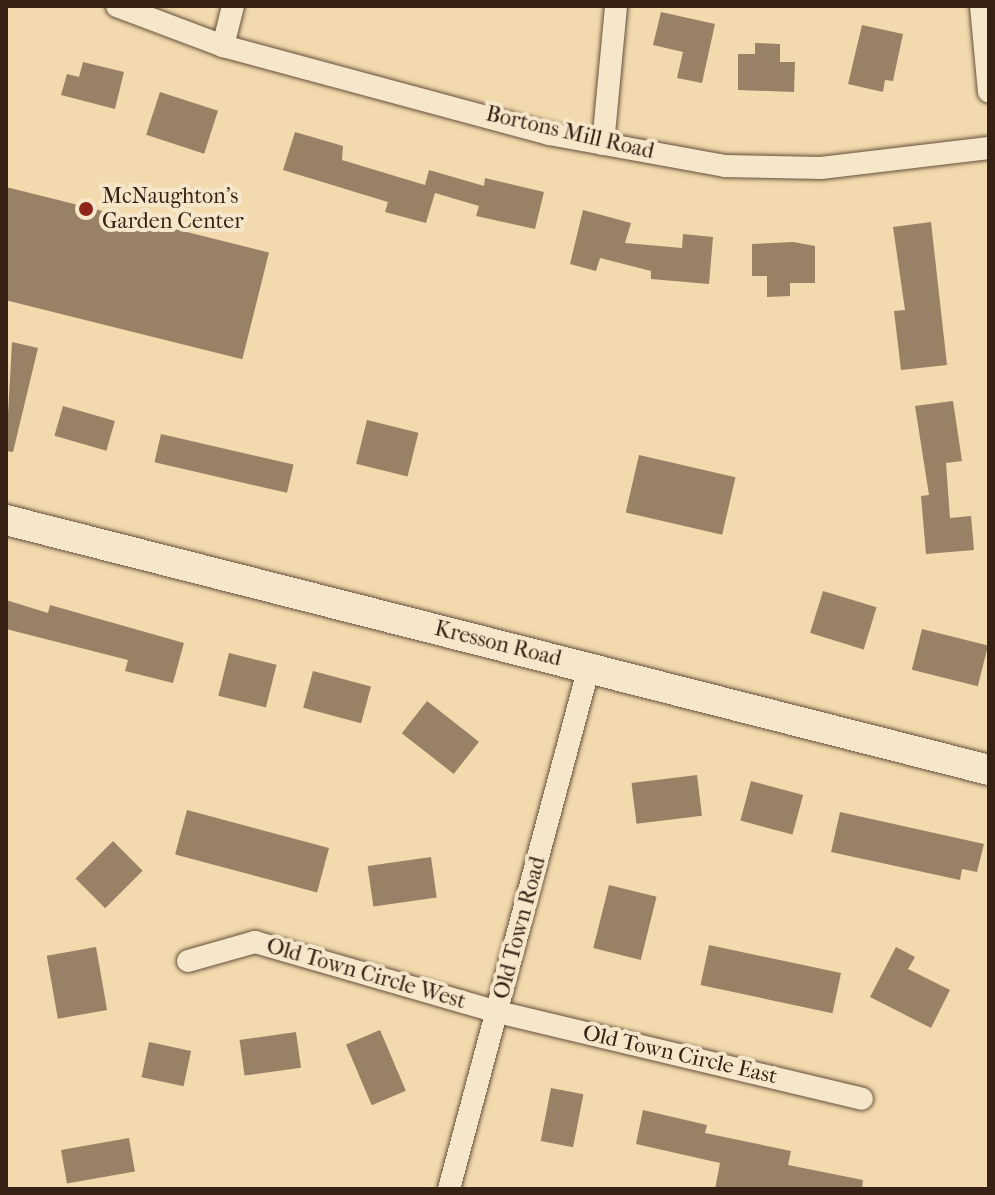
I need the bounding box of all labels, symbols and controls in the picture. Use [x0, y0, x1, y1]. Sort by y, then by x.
street label: Bortons Mill Road [483, 101, 657, 165]
place label: McNaughton's Garden Center [102, 183, 244, 234]
marker: McNaughton's Garden Center [77, 200, 95, 218]
street label: Kresson Road [432, 615, 564, 673]
street label: Old Town Road [488, 854, 552, 1002]
street label: Old Town Circle West [263, 933, 469, 1015]
street label: Old Town Circle East [580, 1020, 780, 1090]

